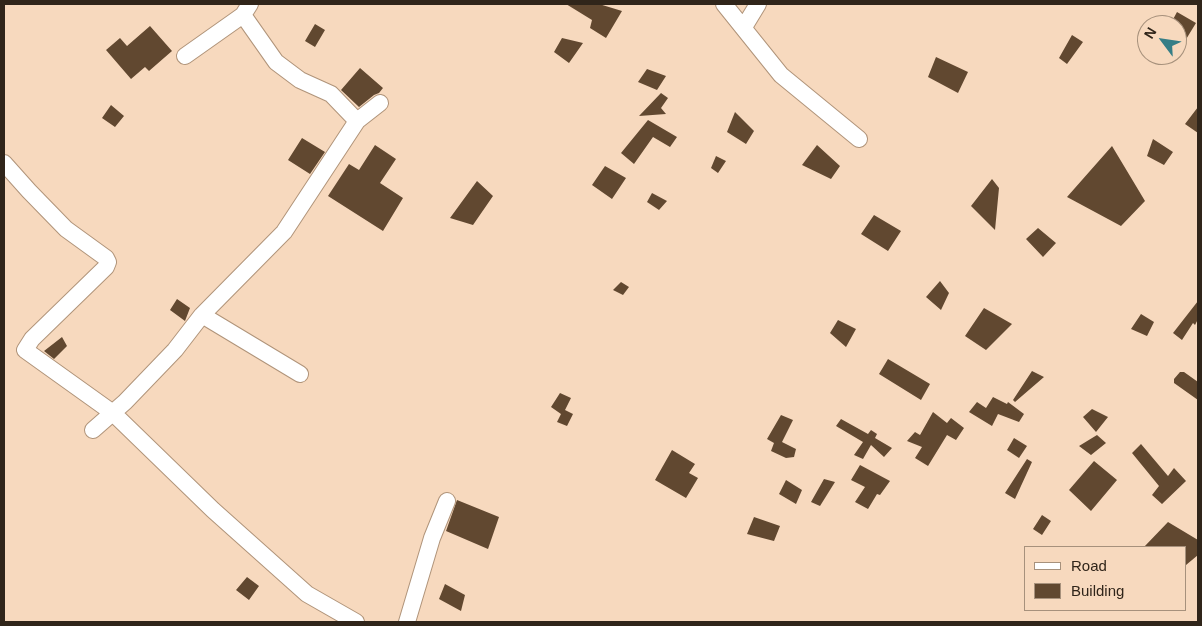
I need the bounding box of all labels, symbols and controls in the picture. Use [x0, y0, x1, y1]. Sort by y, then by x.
north arrow [1137, 15, 1187, 65]
text: N [1141, 24, 1159, 41]
legend [1024, 546, 1187, 611]
text: Road [1071, 557, 1107, 574]
text: Building [1071, 582, 1124, 599]

